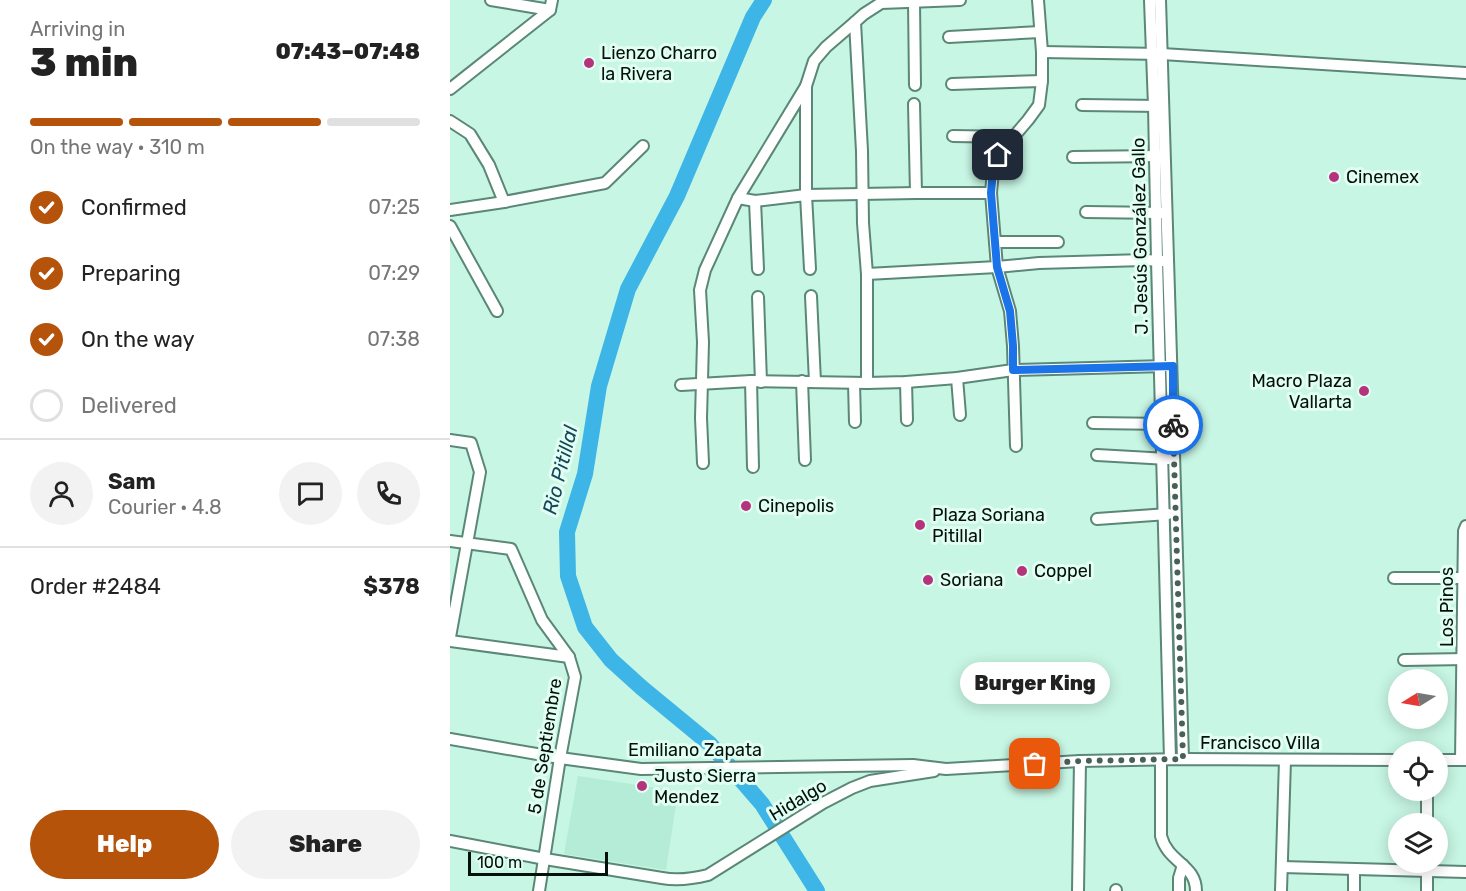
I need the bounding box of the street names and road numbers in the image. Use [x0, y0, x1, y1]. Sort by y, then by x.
street label: J. Jesús González Gallo [1127, 137, 1153, 335]
street label: Los Pinos [1436, 567, 1458, 647]
street label: 5 de Septiembre [523, 677, 567, 815]
street label: Francisco Villa [1200, 732, 1320, 754]
street label: Emiliano Zapata [628, 739, 762, 761]
street label: Hidalgo [765, 774, 831, 826]

